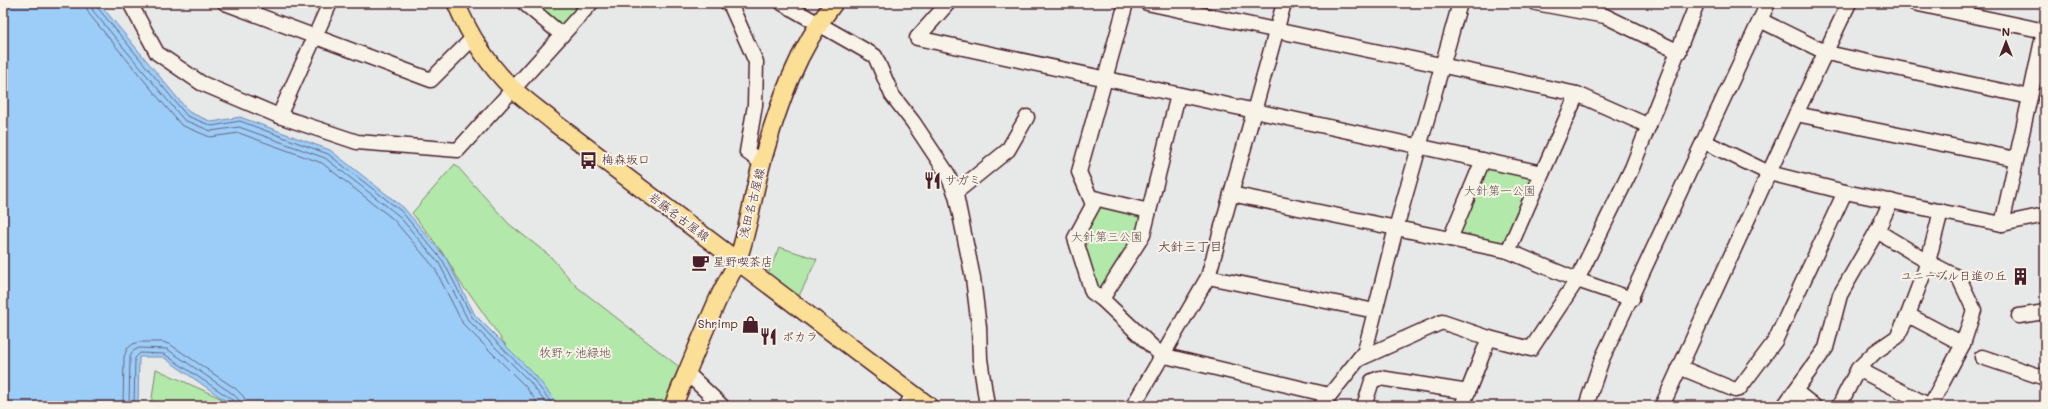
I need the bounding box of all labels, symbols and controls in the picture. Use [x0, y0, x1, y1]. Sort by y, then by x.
north arrow [1986, 22, 2026, 62]
text: N [2002, 24, 2010, 39]
bus stop icon: 梅森坂口 [579, 150, 599, 170]
place label: 梅森坂口 [602, 151, 650, 167]
street label: 浅田名古屋線 [735, 166, 768, 240]
restaurant icon: サガミ [922, 170, 942, 190]
place label: サガミ [945, 171, 981, 187]
park label: 大針第一公園 [1464, 182, 1536, 198]
street label: 岩藤名古屋線 [646, 188, 713, 244]
park label: 大針第三公園 [1071, 228, 1143, 244]
district label: 大針三丁目 [1157, 237, 1223, 254]
cafe icon: 星野喫茶店 [690, 252, 710, 272]
place label: 星野喫茶店 [713, 253, 773, 269]
building icon: ユニーブル日進の丘 [2010, 266, 2030, 286]
place label: ユニーブル日進の丘 [1900, 267, 2007, 283]
shop icon: Shrimp [741, 314, 761, 334]
place label: Shrimp [698, 315, 738, 331]
restaurant icon: ポカラ [759, 327, 779, 347]
place label: ポカラ [782, 328, 818, 344]
park label: 牧野ヶ池緑地 [539, 344, 611, 360]

